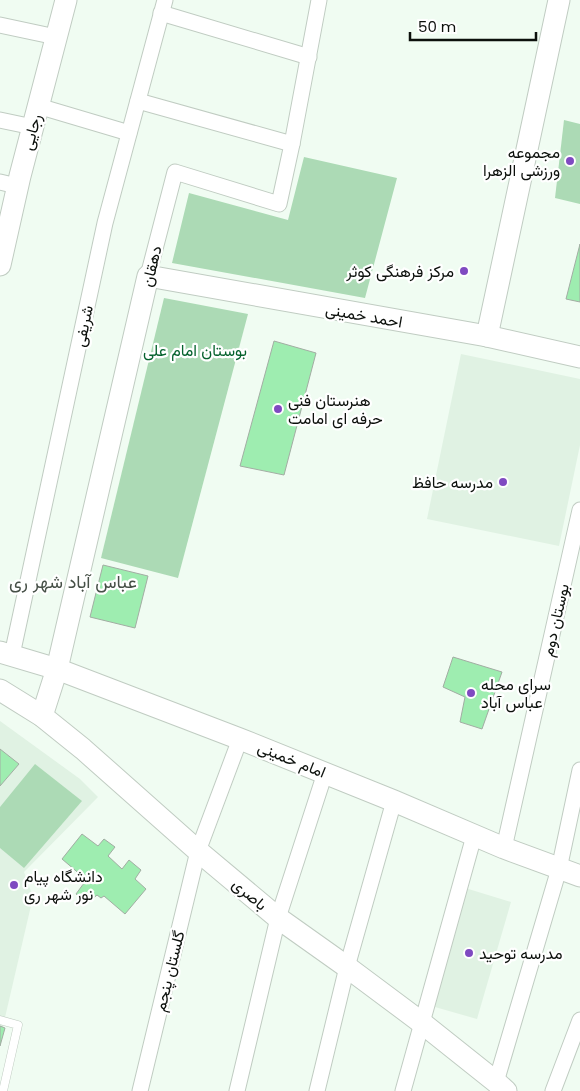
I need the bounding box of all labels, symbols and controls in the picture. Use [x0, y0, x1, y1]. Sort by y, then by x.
scale bar [410, 10, 536, 42]
text: 50 m [418, 16, 456, 37]
street label: رجایی [16, 111, 47, 153]
place label: مجموعه ورزشی الزهرا [483, 141, 560, 182]
marker: مجموعه ورزشی الزهرا [564, 155, 576, 167]
street label: دهقان [135, 243, 168, 289]
place label: مرکز فرهنگی کوثر [345, 260, 454, 283]
marker: مرکز فرهنگی کوثر [458, 265, 470, 277]
street label: احمد خمینی [324, 297, 404, 334]
street label: شریفی [68, 303, 99, 349]
park label: بوستان امام علی [143, 339, 247, 362]
place label: هنرستان فنی حرفه ای امامت [288, 389, 383, 430]
marker: هنرستان فنی حرفه ای امامت [272, 403, 284, 415]
place label: مدرسه حافظ [412, 471, 493, 494]
marker: مدرسه حافظ [497, 476, 509, 488]
district label: عباس آباد شهر ری [9, 569, 137, 594]
street label: بوستان دوم [536, 581, 575, 659]
place label: سرای محله عباس آباد [481, 673, 551, 714]
marker: سرای محله عباس آباد [465, 687, 477, 699]
street label: امام خمینی [254, 735, 329, 784]
place label: دانشگاه پیام نور شهر ری [24, 865, 103, 906]
street label: باصری [227, 873, 272, 916]
marker: دانشگاه پیام نور شهر ری [8, 879, 20, 891]
street label: گلستان پنجم [148, 928, 191, 1014]
place label: مدرسه توحید [479, 942, 563, 965]
marker: مدرسه توحید [463, 947, 475, 959]

